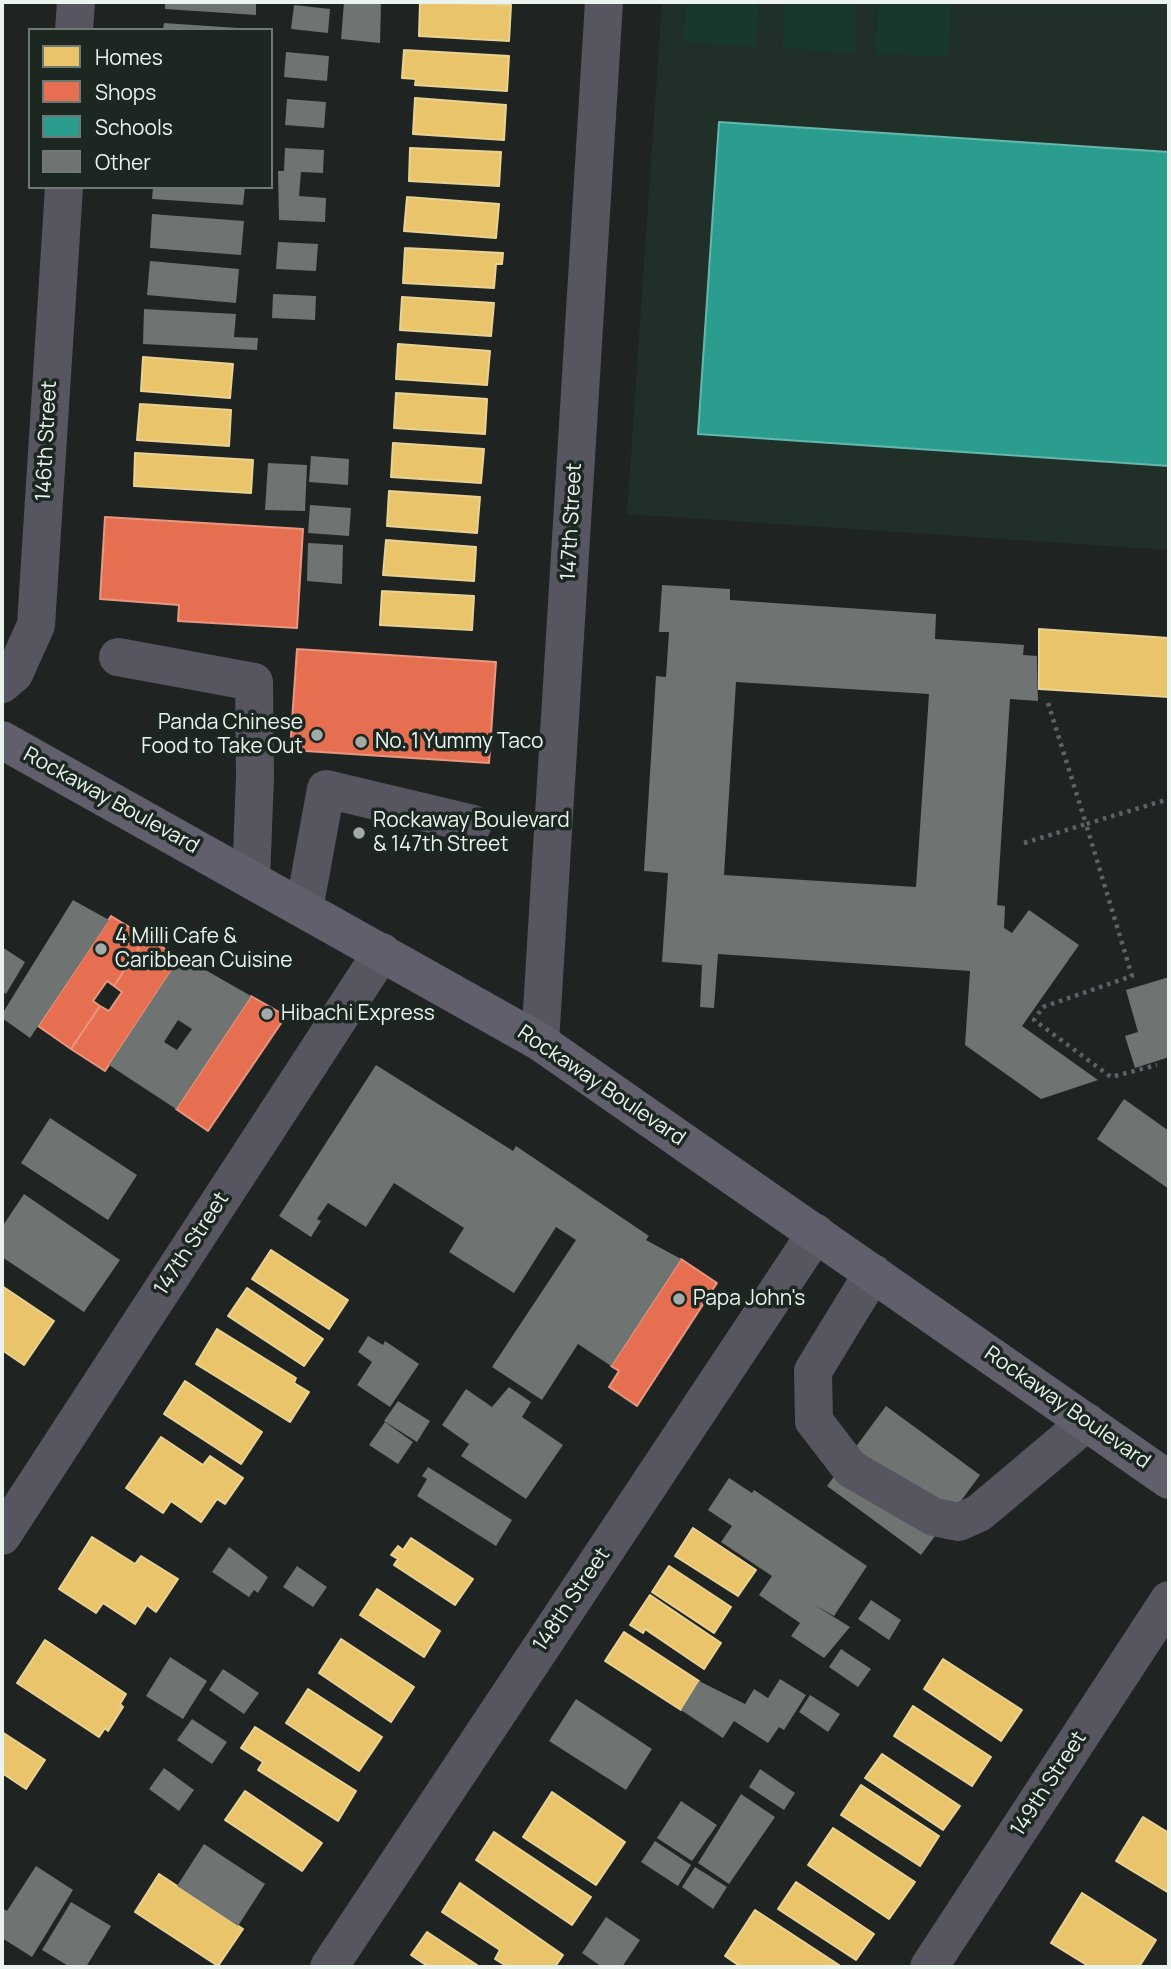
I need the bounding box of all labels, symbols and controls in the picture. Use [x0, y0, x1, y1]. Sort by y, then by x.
legend [28, 28, 273, 189]
text: Homes [95, 43, 163, 71]
text: Shops [95, 78, 156, 106]
text: Schools [95, 113, 173, 141]
text: Other [95, 148, 151, 176]
street label: 146th Street [31, 380, 63, 502]
street label: 147th Street [556, 462, 588, 582]
place label: Panda Chinese Food to Take Out [141, 710, 303, 760]
marker: Panda Chinese Food to Take Out [309, 727, 325, 743]
place label: No. 1 Yummy Taco [375, 729, 544, 755]
marker: No. 1 Yummy Taco [353, 734, 369, 750]
street label: Rockaway Boulevard [19, 742, 203, 860]
place label: Rockaway Boulevard & 147th Street [373, 808, 570, 858]
marker: Rockaway Boulevard & 147th Street [351, 825, 367, 841]
place label: 4 Milli Cafe & Caribbean Cuisine [115, 924, 292, 974]
marker: 4 Milli Cafe & Caribbean Cuisine [93, 941, 109, 957]
place label: Hibachi Express [281, 1001, 435, 1027]
marker: Hibachi Express [259, 1006, 275, 1022]
street label: Rockaway Boulevard [512, 1021, 690, 1151]
street label: 147th Street [149, 1188, 235, 1300]
place label: Papa John's [693, 1286, 805, 1312]
marker: Papa John's [671, 1291, 687, 1307]
street label: Rockaway Boulevard [979, 1341, 1155, 1475]
street label: 148th Street [528, 1543, 616, 1657]
street label: 149th Street [1006, 1727, 1092, 1841]

